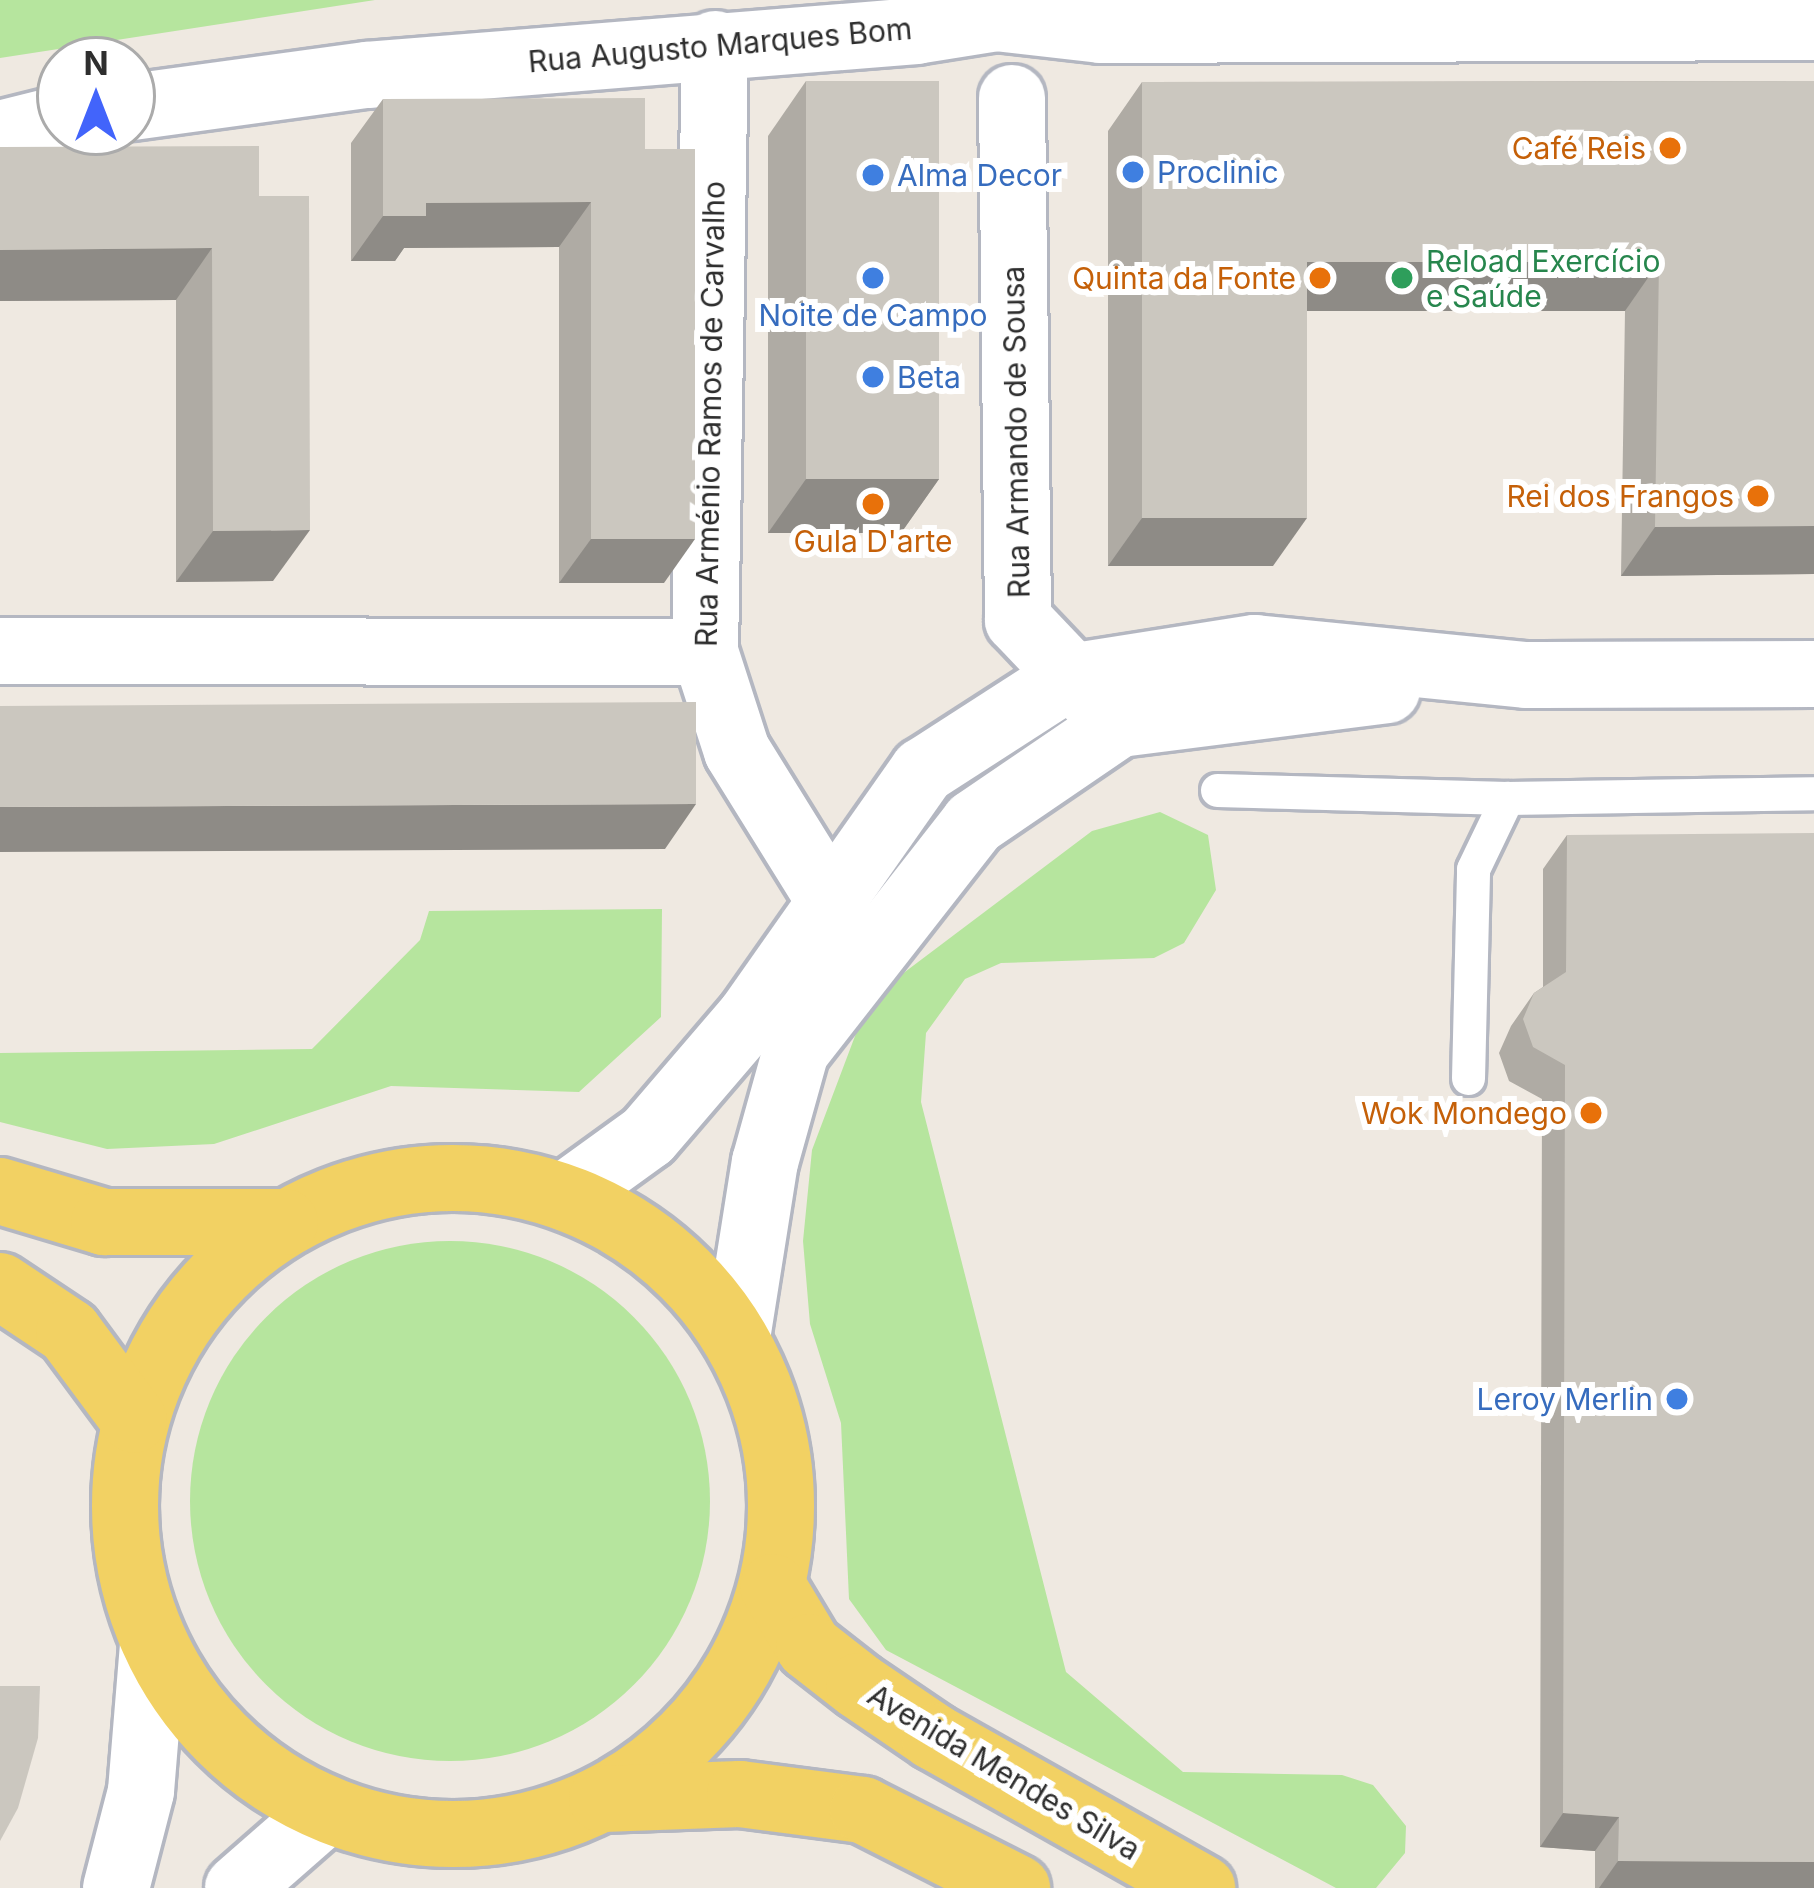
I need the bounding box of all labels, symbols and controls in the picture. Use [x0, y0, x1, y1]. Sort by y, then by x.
street label: Rua Augusto Marques Bom [527, 10, 913, 80]
north arrow [36, 36, 156, 156]
text: N [83, 43, 109, 83]
place label: Café Reis [1512, 130, 1646, 166]
marker: Café Reis [1657, 135, 1683, 161]
place label: Proclinic [1157, 154, 1279, 190]
place label: Alma Decor [897, 157, 1062, 193]
marker: Proclinic [1120, 159, 1146, 185]
marker: Alma Decor [860, 162, 886, 188]
street label: Rua Arménio Ramos de Carvalho [688, 181, 732, 647]
place label: Reload Exercício e Saúde [1426, 243, 1660, 314]
place label: Quinta da Fonte [1072, 260, 1296, 296]
marker: Noite de Campo [860, 265, 886, 291]
marker: Quinta da Fonte [1307, 265, 1333, 291]
marker: Reload Exercício e Saúde [1389, 265, 1415, 291]
street label: Rua Armando de Sousa [995, 266, 1037, 598]
place label: Noite de Campo [759, 297, 987, 333]
place label: Beta [897, 359, 961, 395]
marker: Beta [860, 364, 886, 390]
place label: Rei dos Frangos [1506, 478, 1734, 514]
marker: Rei dos Frangos [1745, 483, 1771, 509]
marker: Gula D'arte [860, 491, 886, 517]
place label: Gula D'arte [794, 523, 952, 559]
place label: Wok Mondego [1361, 1095, 1567, 1131]
marker: Wok Mondego [1578, 1100, 1604, 1126]
place label: Leroy Merlin [1476, 1381, 1653, 1417]
marker: Leroy Merlin [1664, 1386, 1690, 1412]
street label: Avenida Mendes Silva [861, 1676, 1147, 1868]

